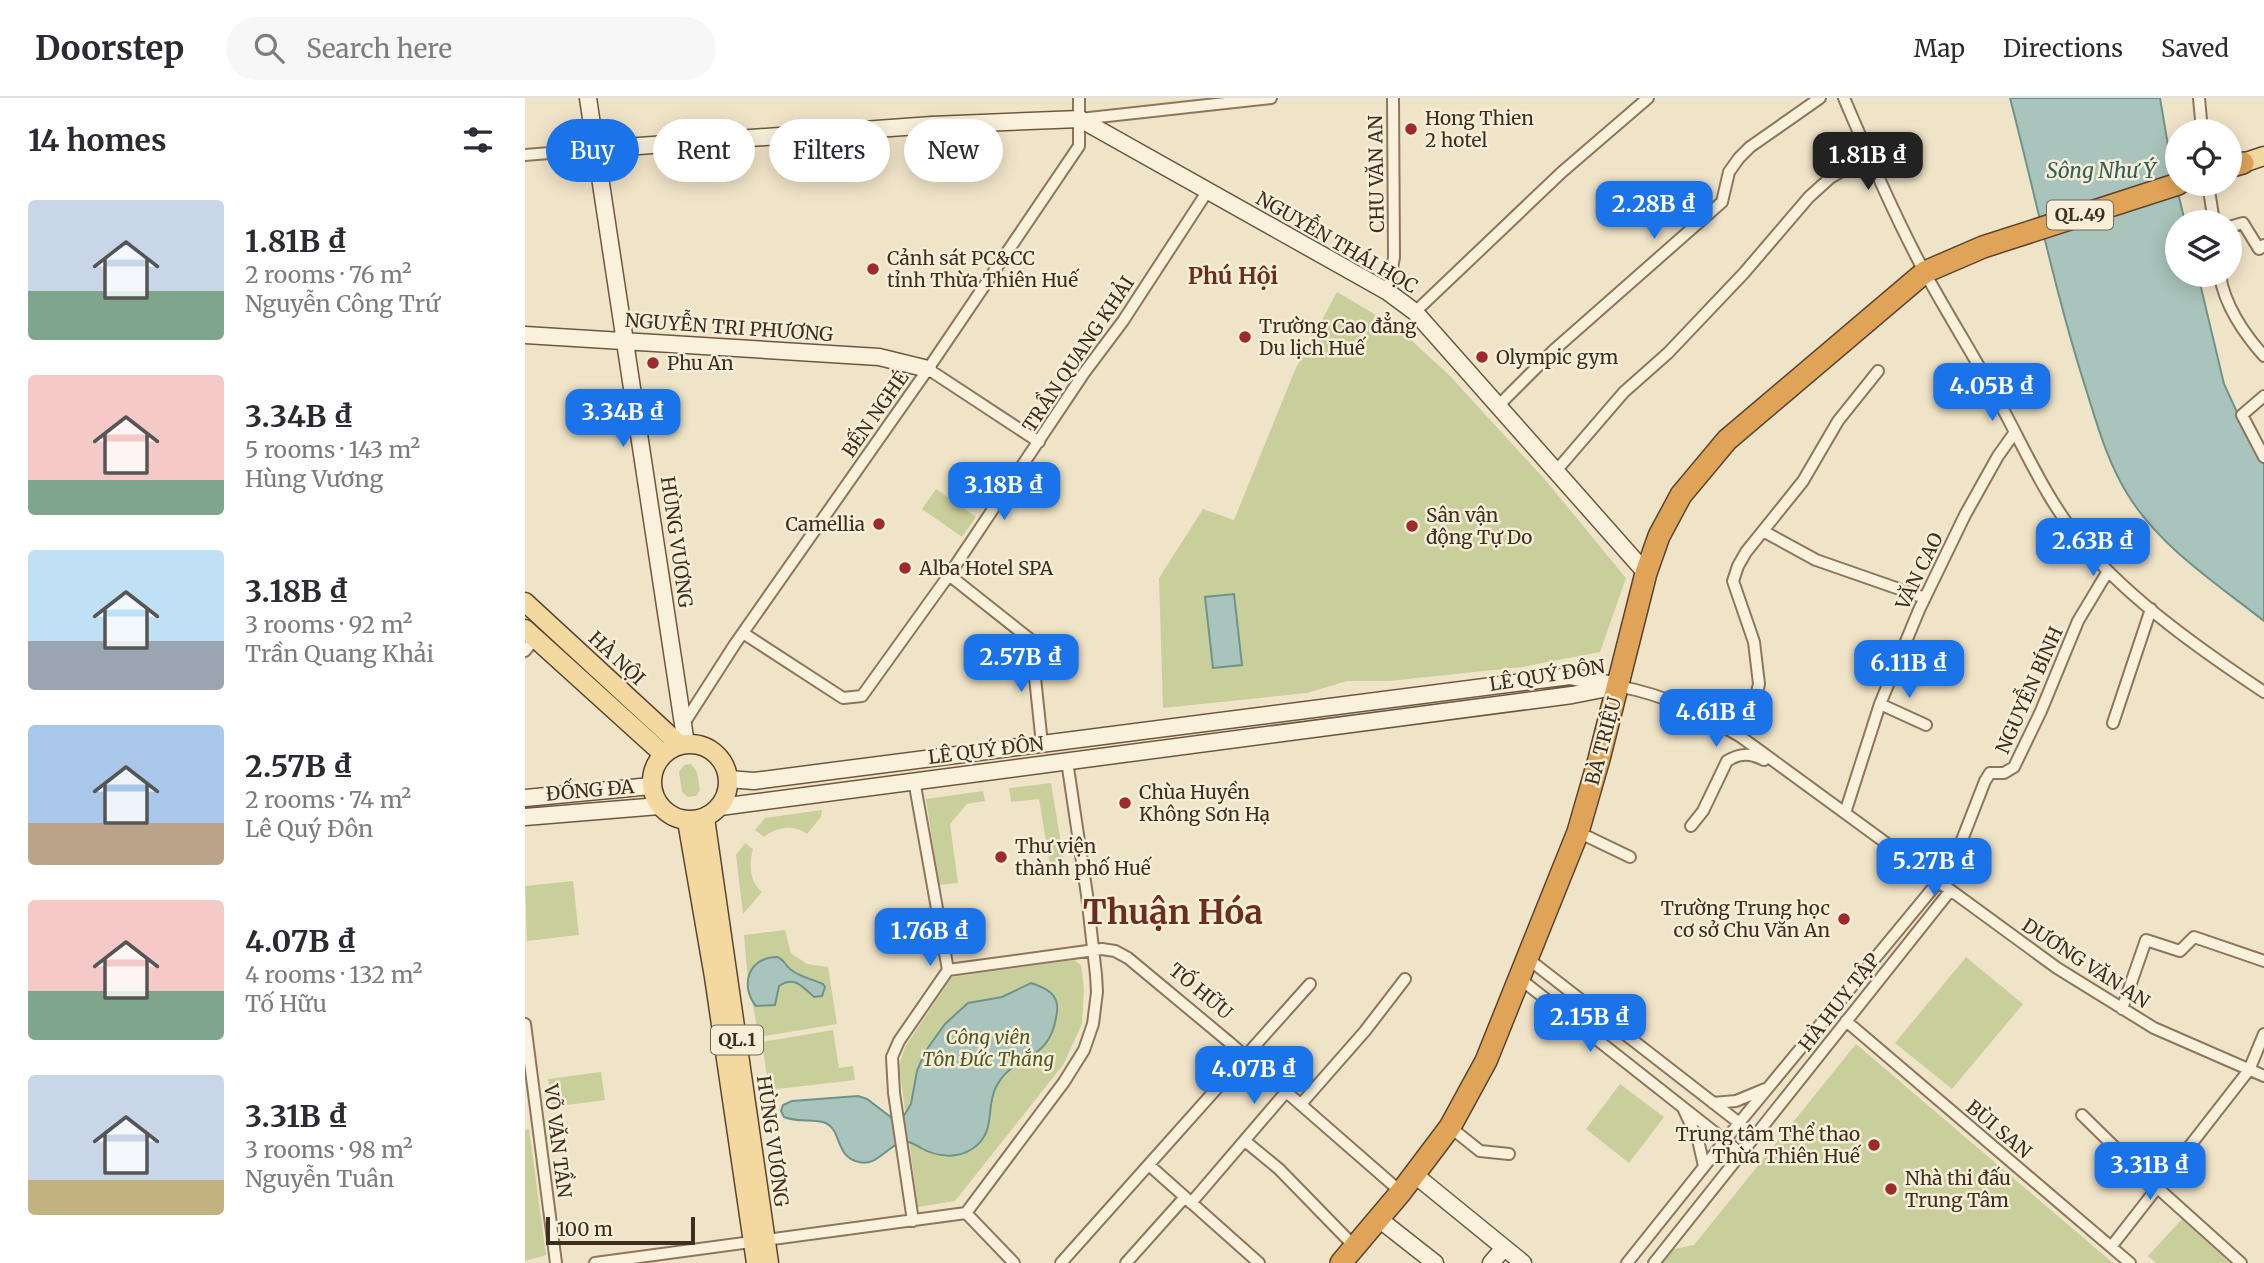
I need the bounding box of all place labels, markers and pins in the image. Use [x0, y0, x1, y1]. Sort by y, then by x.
place label: Hong Thien 2 hotel [1425, 106, 1534, 152]
marker: Hong Thien 2 hotel [1403, 121, 1419, 137]
pin: 1.81B ₫ [1803, 132, 1933, 192]
pin: 2.28B ₫ [1589, 181, 1719, 241]
place label: Cảnh sát PC&CC tỉnh Thừa Thiên Huế [887, 246, 1080, 292]
marker: Cảnh sát PC&CC tỉnh Thừa Thiên Huế [865, 261, 881, 277]
place label: Trường Cao đẳng Du lịch Huế [1259, 311, 1417, 360]
marker: Trường Cao đẳng Du lịch Huế [1237, 329, 1253, 345]
place label: Olympic gym [1496, 345, 1619, 369]
marker: Olympic gym [1474, 349, 1490, 365]
place label: Phu An [667, 351, 734, 375]
marker: Phu An [645, 355, 661, 371]
pin: 4.05B ₫ [1927, 364, 2057, 423]
pin: 3.34B ₫ [558, 390, 688, 449]
pin: 3.18B ₫ [939, 462, 1069, 522]
place label: Sân vận động Tự Do [1426, 503, 1532, 549]
place label: Camellia [785, 512, 865, 536]
marker: Camellia [871, 516, 887, 532]
marker: Sân vận động Tự Do [1404, 518, 1420, 534]
pin: 2.63B ₫ [2028, 518, 2158, 578]
place label: Alba Hotel SPA [918, 556, 1054, 580]
marker: Alba Hotel SPA [897, 560, 913, 576]
pin: 2.57B ₫ [956, 634, 1086, 694]
pin: 6.11B ₫ [1844, 640, 1974, 700]
pin: 4.61B ₫ [1651, 690, 1781, 749]
place label: Chùa Huyền Không Sơn Hạ [1139, 780, 1270, 826]
marker: Chùa Huyền Không Sơn Hạ [1117, 795, 1133, 811]
place label: Thư viện thành phố Huế [1015, 834, 1153, 880]
pin: 5.27B ₫ [1869, 838, 1999, 898]
marker: Thư viện thành phố Huế [993, 849, 1009, 865]
place label: Trường Trung học cơ sở Chu Văn An [1661, 896, 1830, 942]
pin: 1.76B ₫ [865, 908, 995, 968]
marker: Trường Trung học cơ sở Chu Văn An [1836, 911, 1852, 927]
pin: 2.15B ₫ [1525, 995, 1655, 1054]
pin: 4.07B ₫ [1189, 1046, 1319, 1106]
place label: Trung tâm Thể thao Thừa Thiên Huế [1676, 1122, 1862, 1168]
marker: Trung tâm Thể thao Thừa Thiên Huế [1866, 1137, 1882, 1153]
pin: 3.31B ₫ [2085, 1142, 2215, 1202]
place label: Nhà thi đấu Trung Tâm [1905, 1166, 2011, 1212]
marker: Nhà thi đấu Trung Tâm [1883, 1181, 1899, 1197]

